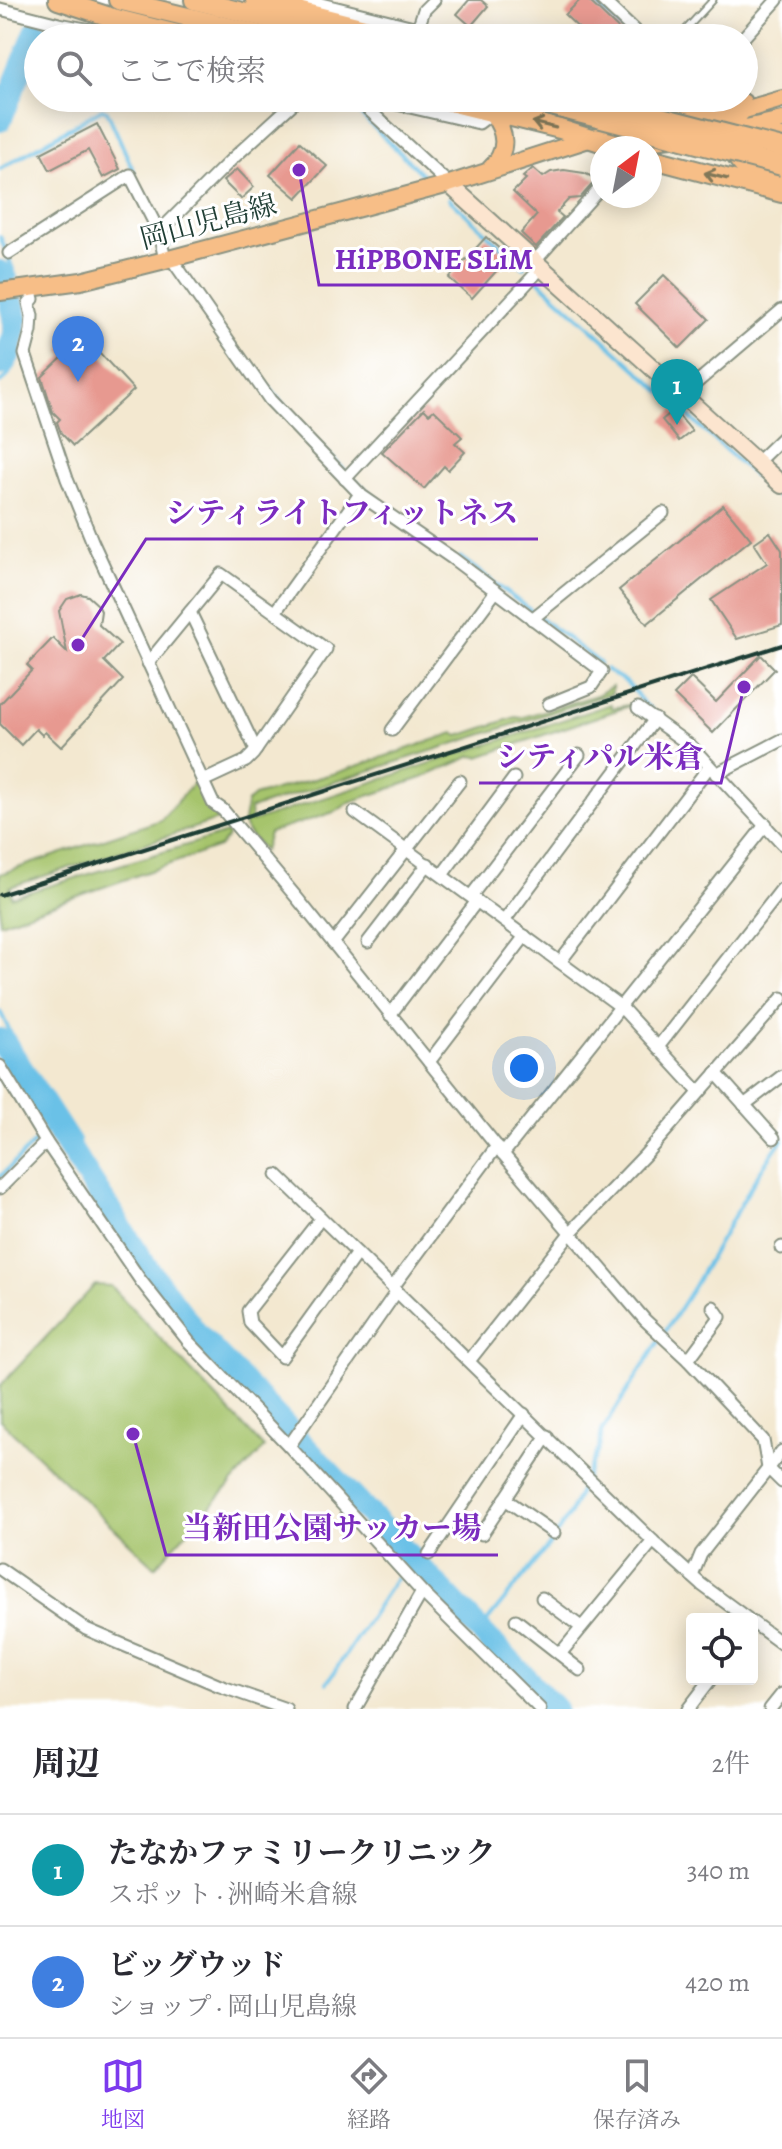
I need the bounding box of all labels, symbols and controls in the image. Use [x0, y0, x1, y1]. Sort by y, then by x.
search box [24, 24, 758, 112]
icon: search [52, 46, 96, 90]
text: ここで検索 [116, 51, 266, 91]
one-way arrow [532, 117, 557, 132]
north arrow [590, 136, 662, 208]
one-way arrow [703, 167, 729, 182]
street label: 岡山児島線 [136, 185, 281, 258]
callout: HiPBONE SLiM [319, 231, 549, 285]
text: HiPBONE SLiM [335, 239, 533, 279]
pin: 2 [52, 316, 104, 382]
pin: 1 [651, 359, 703, 425]
callout: シティライトフィットネス [146, 485, 538, 539]
text: シティライトフィットネス [165, 493, 519, 533]
callout: シティパル米倉 [479, 729, 721, 783]
text: シティパル米倉 [496, 737, 704, 777]
your location [504, 1048, 544, 1088]
callout: 当新田公園サッカー場 [166, 1501, 498, 1555]
text: 当新田公園サッカー場 [182, 1508, 482, 1548]
map controls [686, 1613, 758, 1685]
button: locate [686, 1613, 758, 1685]
text: 周辺 [32, 1740, 100, 1787]
text: 2件 [712, 1746, 750, 1781]
text: たなかファミリークリニック [108, 1833, 496, 1873]
text: 1 [53, 1853, 63, 1888]
text: 340 m [687, 1853, 750, 1888]
text: スポット · 洲崎米倉線 [108, 1877, 357, 1912]
text: ビッグウッド [108, 1945, 286, 1985]
text: 2 [52, 1965, 64, 2000]
text: 420 m [685, 1965, 750, 2000]
text: ショップ · 岡山児島線 [108, 1989, 357, 2024]
tab: 地図 [101, 2054, 145, 2135]
tab: 経路 [347, 2054, 391, 2135]
tab: 保存済み [593, 2054, 681, 2135]

